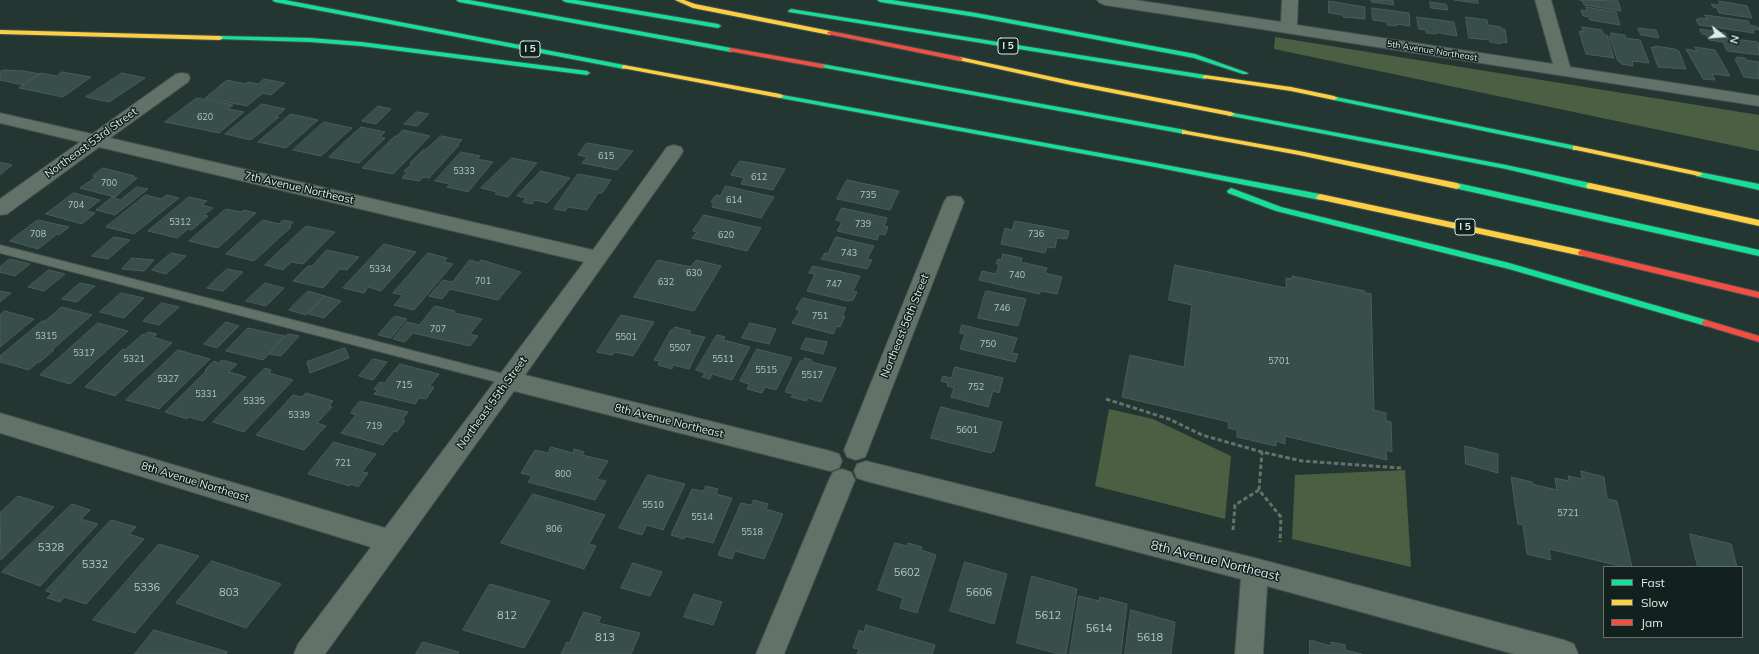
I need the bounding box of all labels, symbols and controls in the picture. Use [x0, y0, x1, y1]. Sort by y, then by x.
north arrow [1703, 16, 1743, 56]
text: N [1727, 33, 1742, 46]
road number: I 5 [998, 38, 1018, 54]
street label: 5th Avenue Northeast [1386, 39, 1478, 63]
road number: I 5 [520, 41, 540, 57]
street label: Northeast 53rd Street [42, 105, 140, 181]
house number: 620 [197, 112, 213, 122]
house number: 615 [598, 151, 614, 161]
house number: 5333 [453, 166, 475, 176]
street label: 7th Avenue Northeast [243, 169, 355, 207]
house number: 612 [751, 172, 767, 182]
house number: 700 [101, 178, 117, 188]
house number: 735 [860, 190, 876, 200]
house number: 614 [726, 195, 742, 205]
house number: 704 [68, 200, 84, 210]
house number: 5312 [169, 217, 191, 227]
house number: 739 [855, 219, 871, 229]
road number: I 5 [1455, 219, 1475, 235]
house number: 708 [30, 229, 46, 239]
house number: 736 [1028, 229, 1044, 239]
house number: 620 [718, 230, 734, 240]
house number: 743 [841, 248, 857, 258]
house number: 5334 [369, 264, 391, 274]
house number: 630 [686, 268, 702, 278]
house number: 740 [1009, 270, 1025, 280]
street label: Northeast 56th Street [878, 272, 932, 380]
house number: 701 [475, 276, 491, 286]
house number: 632 [658, 277, 674, 287]
house number: 747 [826, 279, 842, 289]
house number: 746 [994, 303, 1010, 313]
house number: 751 [812, 311, 828, 321]
house number: 707 [430, 324, 446, 334]
house number: 5315 [35, 331, 57, 341]
house number: 5501 [615, 332, 637, 342]
house number: 750 [980, 339, 996, 349]
house number: 5507 [669, 343, 691, 353]
house number: 5317 [73, 348, 95, 358]
house number: 5321 [123, 354, 145, 364]
street label: Northeast 55th Street [454, 354, 530, 452]
house number: 5511 [712, 354, 734, 364]
house number: 5701 [1268, 356, 1290, 366]
house number: 5515 [755, 365, 777, 375]
house number: 5517 [801, 370, 823, 380]
house number: 5327 [157, 374, 179, 384]
house number: 715 [396, 380, 412, 390]
house number: 752 [968, 382, 984, 392]
house number: 5331 [195, 389, 217, 399]
house number: 5335 [243, 396, 265, 406]
street label: 8th Avenue Northeast [613, 401, 725, 441]
house number: 5339 [288, 410, 310, 420]
house number: 719 [366, 421, 382, 431]
house number: 5601 [956, 425, 978, 435]
house number: 721 [335, 458, 351, 468]
street label: 8th Avenue Northeast [140, 459, 250, 505]
house number: 800 [555, 469, 571, 479]
house number: 5510 [642, 500, 664, 510]
house number: 5721 [1557, 508, 1579, 518]
house number: 5514 [691, 512, 713, 522]
house number: 806 [546, 524, 562, 534]
house number: 5518 [741, 527, 763, 537]
street label: 8th Avenue Northeast [1149, 537, 1281, 585]
house number: 5328 [38, 541, 64, 555]
house number: 5332 [82, 558, 108, 572]
house number: 5602 [894, 566, 920, 580]
legend [1603, 566, 1743, 638]
text: Fast [1641, 575, 1665, 590]
house number: 5336 [134, 581, 160, 595]
house number: 803 [219, 586, 239, 600]
house number: 5606 [966, 586, 992, 600]
text: Slow [1641, 595, 1669, 610]
house number: 812 [497, 609, 517, 623]
house number: 5612 [1035, 609, 1061, 623]
text: Jam [1641, 615, 1663, 630]
house number: 5614 [1086, 622, 1112, 636]
house number: 813 [595, 631, 615, 645]
house number: 5618 [1137, 631, 1163, 645]

